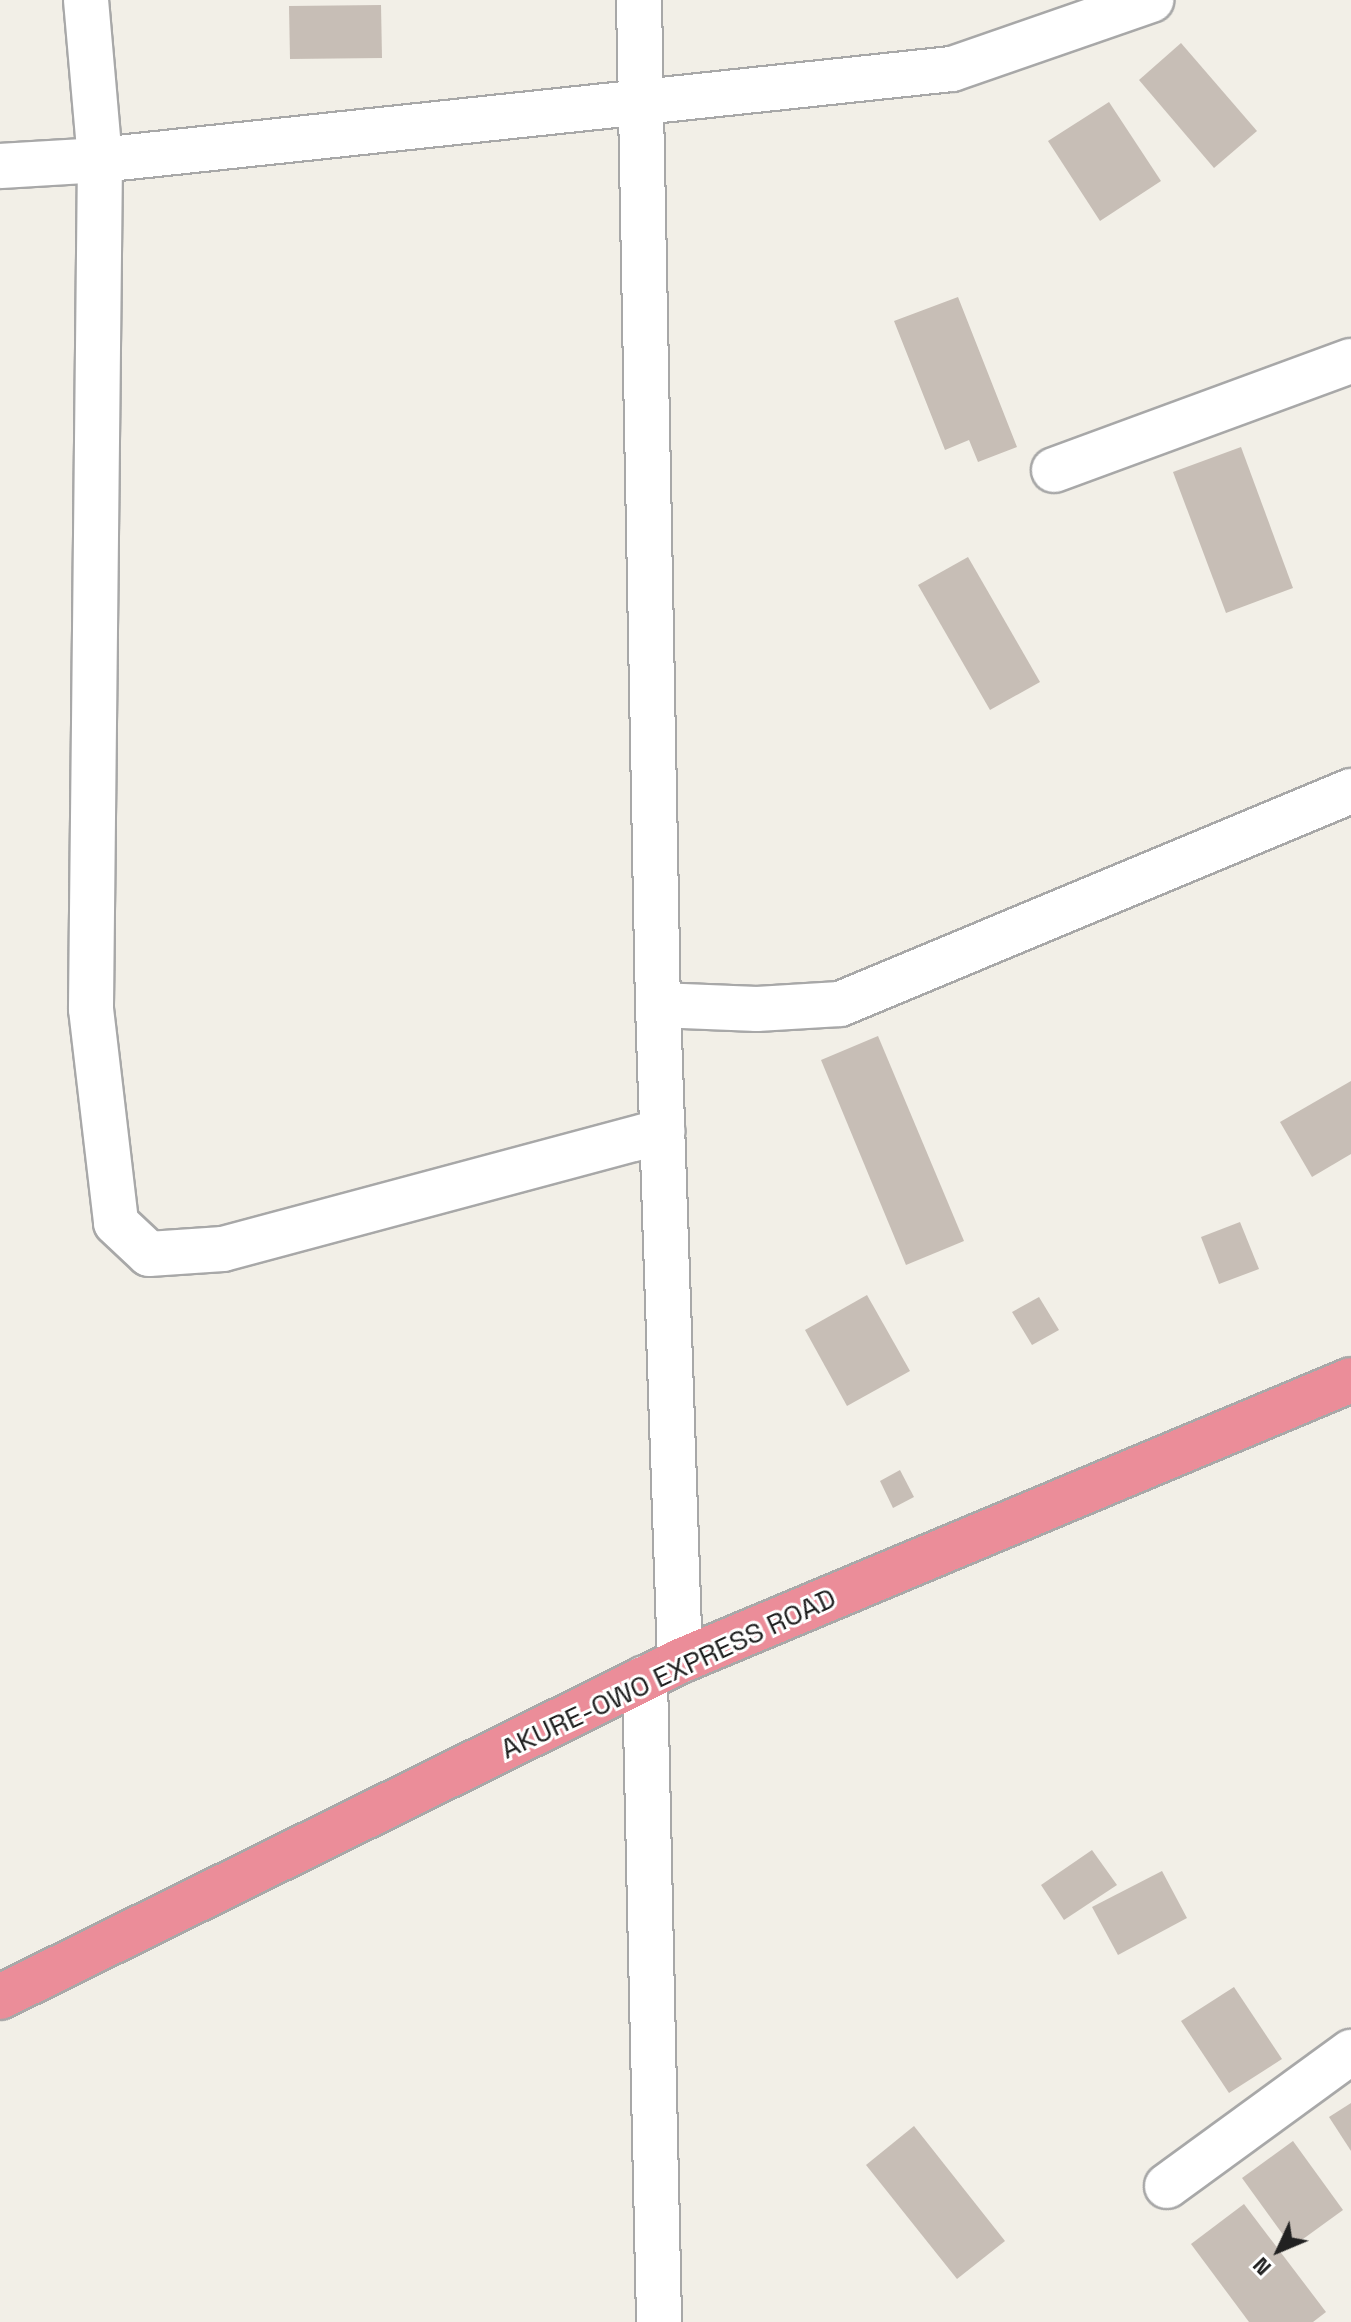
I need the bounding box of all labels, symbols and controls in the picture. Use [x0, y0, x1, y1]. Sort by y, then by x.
street label: AKURE-OWO EXPRESS ROAD [495, 1580, 841, 1766]
north arrow [1239, 2210, 1319, 2290]
text: N [1247, 2252, 1277, 2282]

